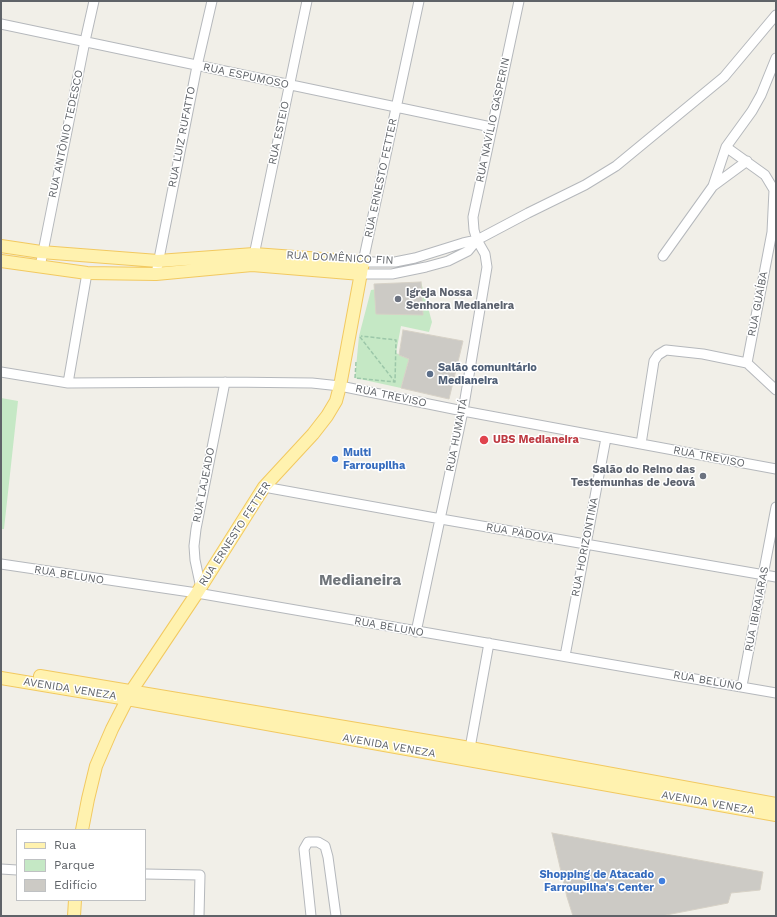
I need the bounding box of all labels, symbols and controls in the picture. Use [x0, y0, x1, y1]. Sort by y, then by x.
street label: RUA NAVÍLIO GASPERIN [473, 56, 513, 184]
street label: RUA ESPUMOSO [202, 60, 290, 92]
street label: RUA ANTÔNIO TEDESCO [46, 69, 86, 199]
street label: RUA LUIZ RUFATTO [166, 85, 198, 189]
street label: RUA ESTEIO [266, 100, 292, 166]
street label: RUA ERNESTO FETTER [362, 117, 400, 239]
street label: RUA DOMÊNICO FIN [286, 249, 394, 267]
street label: RUA GUAÍBA [745, 270, 771, 338]
place label: Igreja Nossa Senhora Medianeira [406, 286, 514, 312]
marker: Igreja Nossa Senhora Medianeira [393, 294, 403, 304]
place label: Salão comunitário Medianeira [438, 361, 537, 387]
marker: Salão comunitário Medianeira [425, 369, 435, 379]
street label: RUA TREVISO [354, 382, 428, 410]
street label: RUA HUMAITÁ [443, 397, 471, 473]
place label: UBS Medianeira [493, 433, 579, 447]
marker: UBS Medianeira [478, 434, 490, 446]
street label: RUA TREVISO [672, 444, 746, 470]
street label: RUA LAJEADO [190, 446, 218, 524]
place label: Multi Farroupilha [343, 446, 405, 472]
marker: Multi Farroupilha [330, 454, 340, 464]
place label: Salão do Reino das Testemunhas de Jeová [571, 463, 695, 489]
marker: Salão do Reino das Testemunhas de Jeová [698, 471, 708, 481]
street label: RUA ERNESTO FETTER [196, 479, 274, 589]
street label: RUA HORIZONTINA [569, 496, 601, 598]
street label: RUA PÀDOVA [485, 521, 555, 545]
street label: RUA BELUNO [33, 563, 105, 587]
street label: RUA IBIRAIARAS [742, 565, 772, 653]
district label: Medianeira [319, 572, 401, 590]
street label: RUA BELUNO [353, 614, 425, 640]
street label: RUA BELUNO [672, 668, 744, 694]
street label: AVENIDA VENEZA [22, 675, 118, 703]
street label: AVENIDA VENEZA [341, 731, 437, 761]
street label: AVENIDA VENEZA [660, 788, 756, 818]
legend [16, 829, 146, 901]
text: Rua [54, 838, 76, 852]
text: Parque [54, 858, 95, 872]
place label: Shopping de Atacado Farroupilha's Center [540, 868, 654, 894]
marker: Shopping de Atacado Farroupilha's Center [657, 876, 667, 886]
text: Edifício [54, 878, 97, 892]

